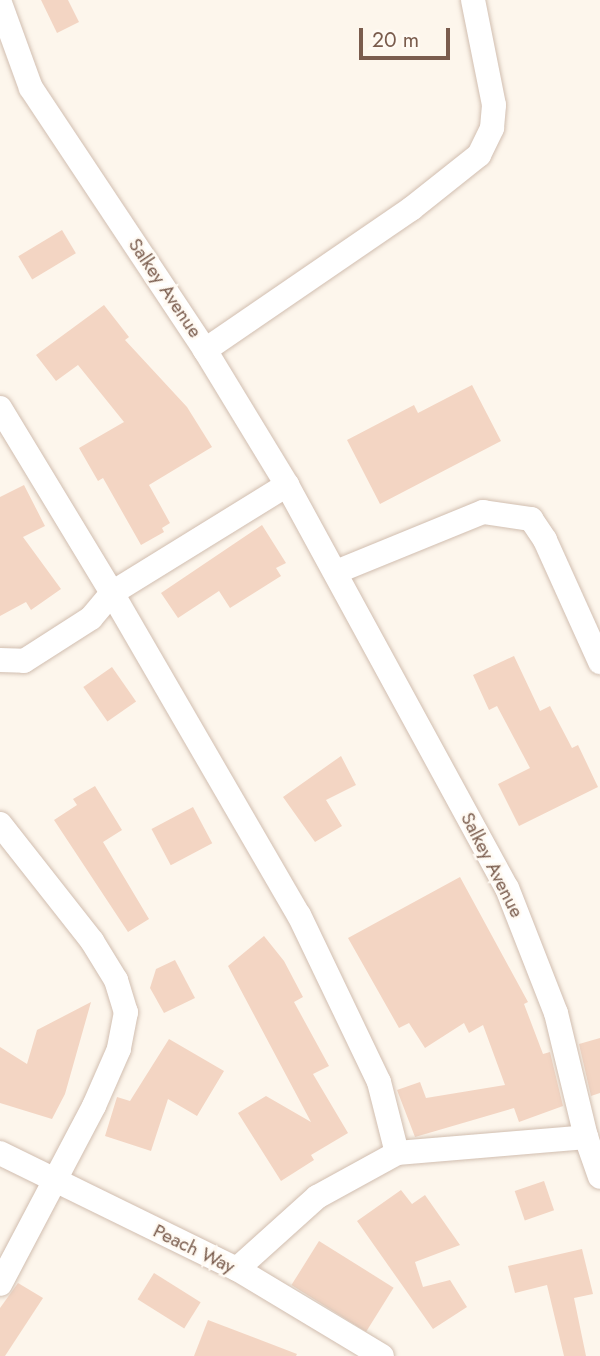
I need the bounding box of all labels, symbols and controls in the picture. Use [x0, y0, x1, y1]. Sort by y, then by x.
scale bar [362, 14, 453, 58]
text: 20 m [372, 25, 419, 55]
street label: Salkey Avenue [123, 234, 207, 342]
street label: Salkey Avenue [456, 809, 528, 921]
street label: Peach Way [150, 1220, 238, 1278]

